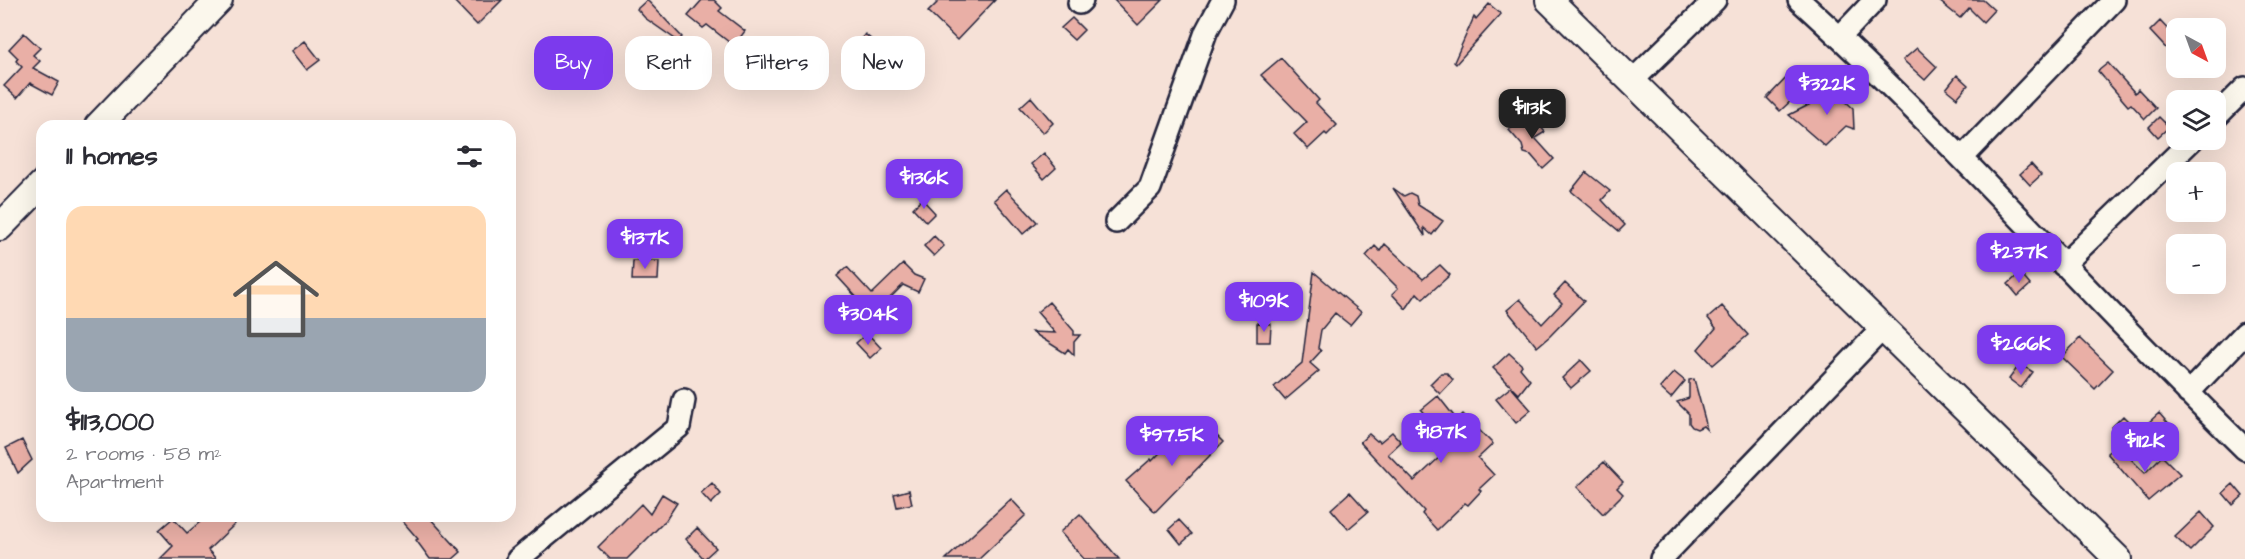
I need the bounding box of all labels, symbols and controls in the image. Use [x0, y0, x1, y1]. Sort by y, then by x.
north arrow [2166, 18, 2226, 78]
map controls [2166, 18, 2226, 294]
chip: Buy [534, 36, 613, 90]
chip: Rent [625, 36, 712, 90]
chip: Filters [724, 36, 829, 90]
chip: New [841, 36, 925, 90]
pin: $322K [1785, 65, 1869, 116]
text: $322K [1799, 70, 1855, 98]
pin: $113K [1490, 89, 1574, 140]
button: layers [2166, 90, 2226, 150]
text: $113K [1513, 94, 1551, 122]
text: 11 homes [66, 138, 158, 174]
icon: filters [453, 140, 486, 173]
pin: $136K [882, 159, 966, 210]
button: + [2166, 162, 2226, 222]
text: $136K [900, 164, 948, 192]
pin: $137K [603, 219, 687, 270]
text: $137K [621, 224, 669, 252]
pin: $237K [1977, 233, 2061, 284]
button: − [2166, 234, 2226, 294]
text: $237K [1990, 238, 2048, 266]
icon: home [222, 245, 330, 353]
pin: $109K [1222, 282, 1306, 333]
text: $109K [1239, 287, 1289, 315]
pin: $304K [826, 295, 910, 346]
text: $304K [838, 300, 898, 328]
pin: $266K [1979, 325, 2063, 376]
text: $266K [1991, 330, 2051, 358]
text: $113,000 [66, 404, 154, 440]
pin: $187K [1399, 413, 1483, 464]
pin: $97.5K [1123, 416, 1221, 467]
text: $187K [1415, 418, 1467, 446]
text: $97.5K [1140, 421, 1204, 449]
pin: $112K [2103, 422, 2187, 473]
text: $112K [2125, 427, 2165, 455]
text: 2 rooms · 58 m² [66, 440, 222, 468]
text: Apartment [66, 468, 164, 496]

